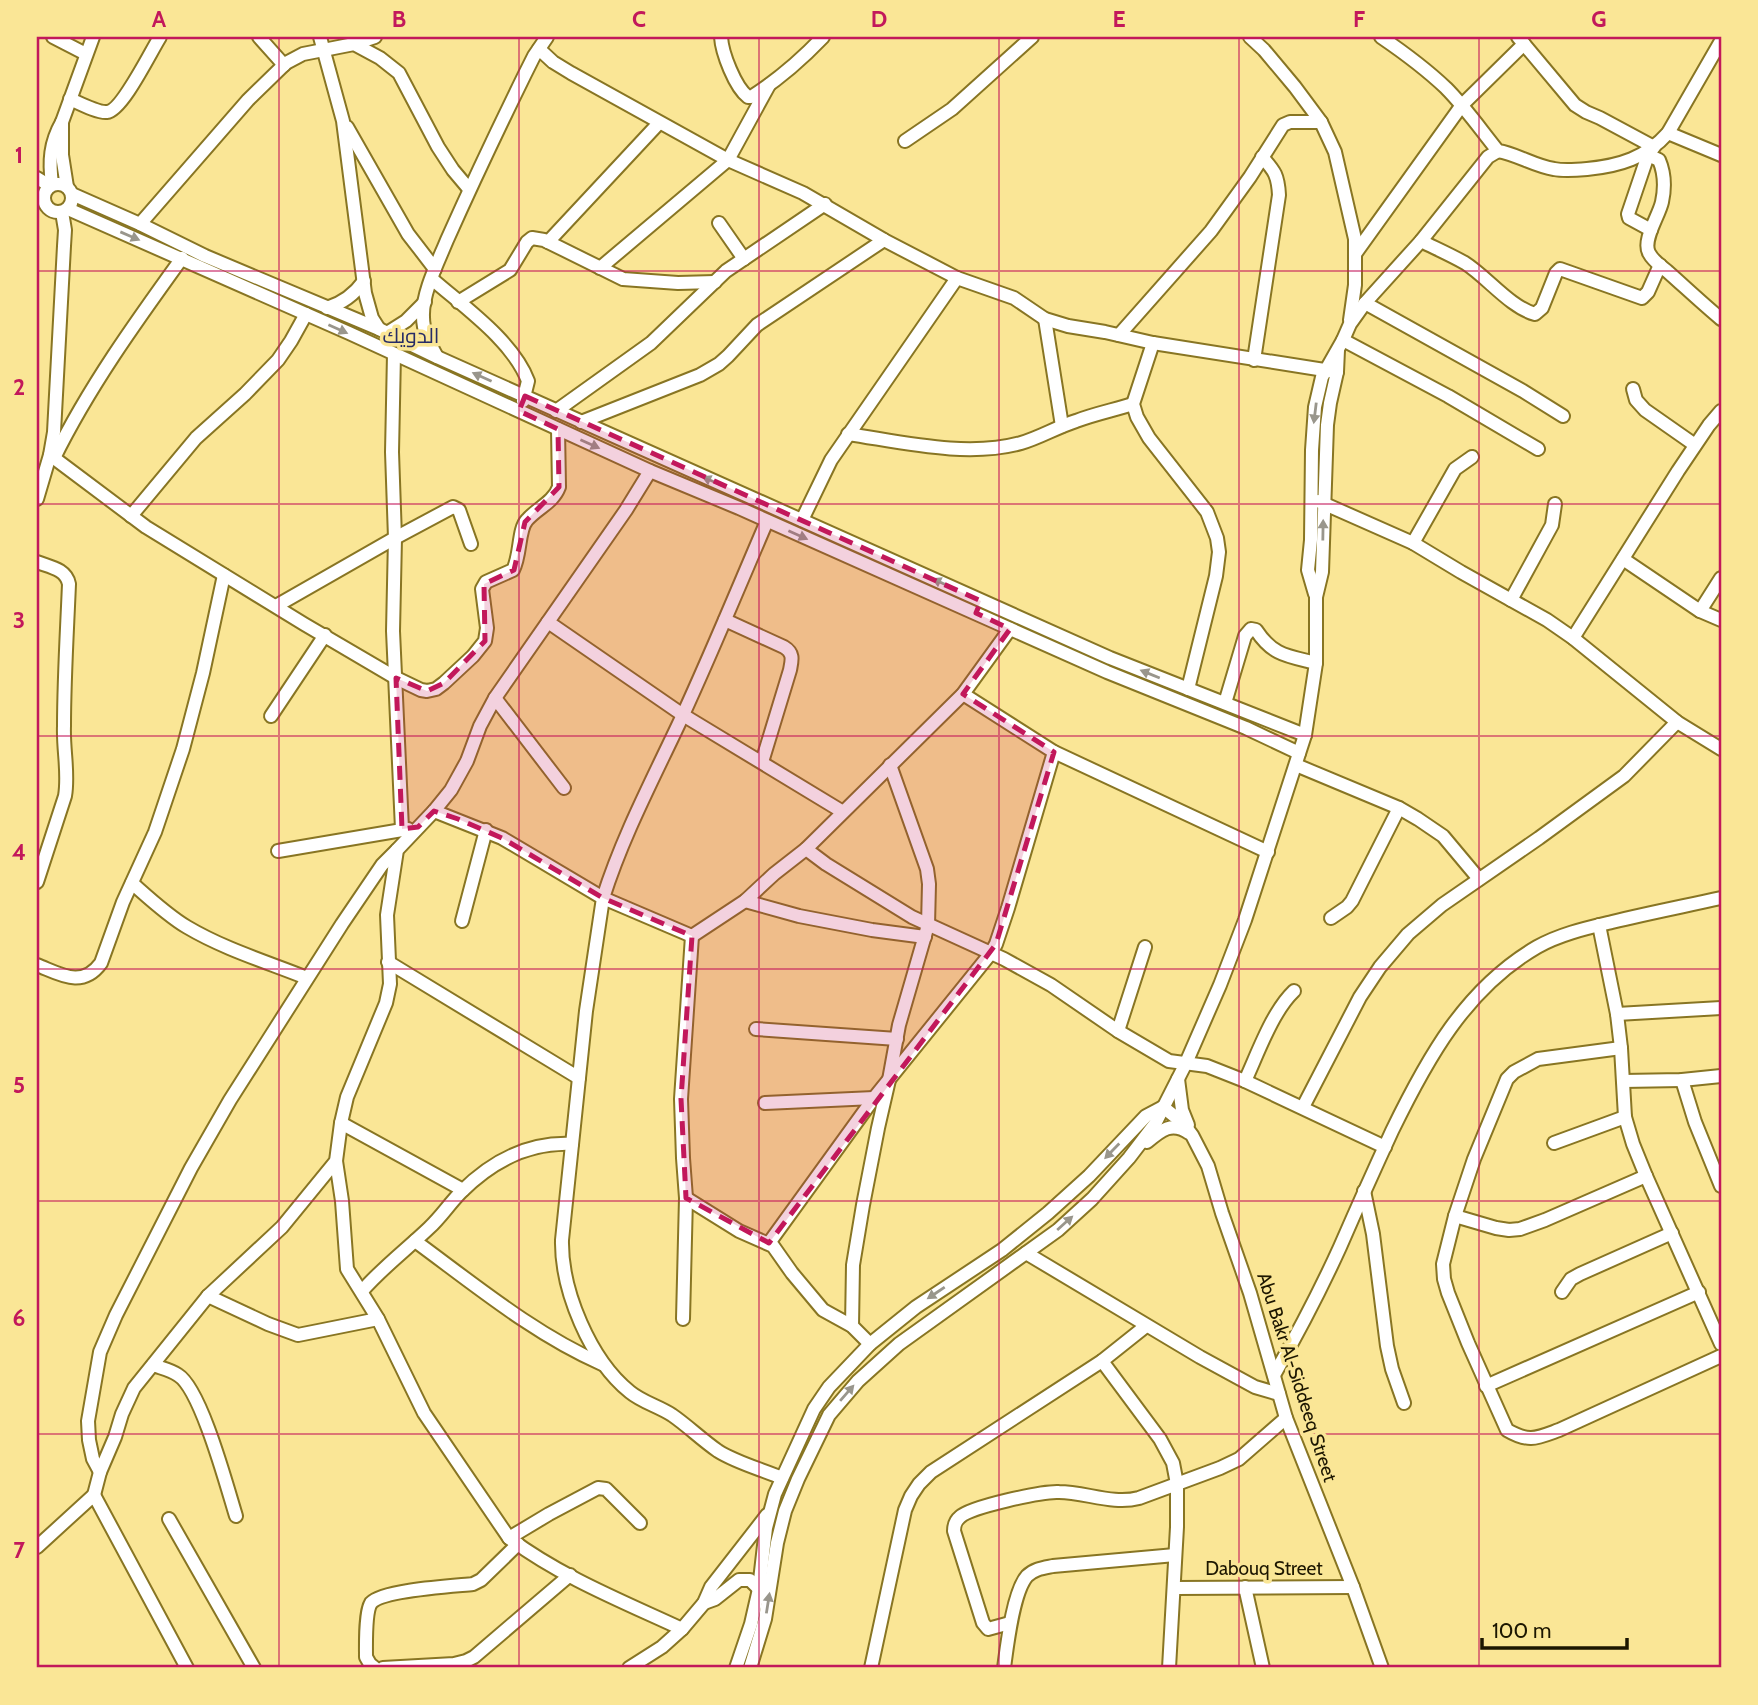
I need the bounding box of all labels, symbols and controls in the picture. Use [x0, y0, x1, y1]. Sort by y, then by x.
text: A [152, 5, 167, 33]
text: B [392, 5, 406, 33]
text: C [632, 5, 646, 33]
text: D [871, 5, 887, 33]
text: E [1112, 5, 1126, 33]
text: F [1353, 5, 1365, 33]
text: G [1591, 5, 1607, 33]
text: 1 [15, 141, 23, 169]
one-way arrow [120, 231, 141, 242]
one-way arrow [328, 323, 348, 335]
district label: الدويك [383, 323, 439, 348]
one-way arrow [472, 371, 492, 383]
text: 2 [13, 373, 25, 401]
one-way arrow [1309, 402, 1320, 424]
one-way arrow [579, 439, 600, 450]
one-way arrow [702, 475, 722, 487]
one-way arrow [1317, 519, 1328, 541]
one-way arrow [788, 529, 808, 541]
one-way arrow [932, 577, 952, 589]
text: 3 [13, 606, 25, 634]
one-way arrow [1140, 669, 1161, 680]
text: 4 [12, 838, 26, 866]
text: 5 [13, 1071, 25, 1099]
one-way arrow [1104, 1143, 1121, 1160]
one-way arrow [1056, 1215, 1074, 1231]
street label: Abu Bakr Al-Siddeeq Street [1252, 1269, 1342, 1485]
one-way arrow [926, 1287, 945, 1300]
text: 6 [13, 1304, 25, 1332]
one-way arrow [839, 1384, 855, 1402]
text: 7 [13, 1536, 25, 1564]
street label: Dabouq Street [1205, 1557, 1323, 1580]
one-way arrow [763, 1592, 774, 1614]
scale bar [1482, 1607, 1627, 1651]
text: 100 m [1492, 1618, 1551, 1643]

